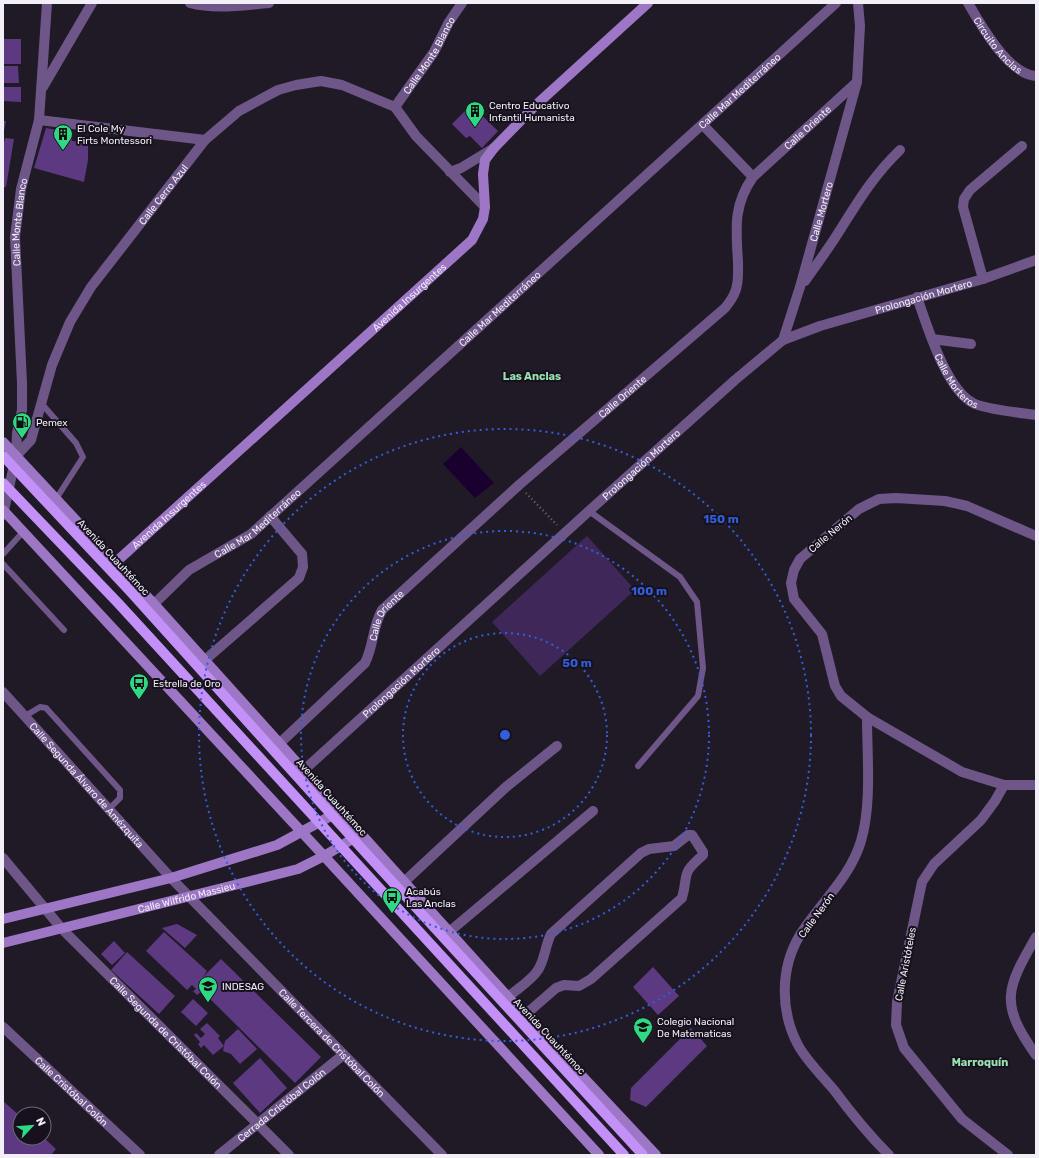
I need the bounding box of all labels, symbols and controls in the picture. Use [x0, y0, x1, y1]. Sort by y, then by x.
street label: Calle Monte Blanco [401, 14, 458, 97]
street label: Circuito Anclas [970, 15, 1024, 77]
street label: Calle Mar Mediterráneo [697, 51, 784, 132]
building icon: Centro Educativo Infantil Humanista [464, 100, 486, 128]
place label: Centro Educativo Infantil Humanista [489, 100, 575, 124]
street label: Calle Oriente [782, 103, 834, 153]
building icon: El Cole My Firts Montessori [52, 123, 74, 151]
place label: El Cole My Firts Montessori [77, 123, 152, 147]
street label: Calle Cerro Azul [137, 162, 191, 227]
street label: Calle Monte Blanco [10, 177, 31, 266]
street label: Calle Mortero [808, 180, 836, 243]
street label: Avenida Insurgentes [370, 261, 449, 334]
street label: Calle Mar Mediterráneo [457, 269, 544, 350]
street label: Prolongación Mortero [874, 277, 974, 317]
street label: Calle Morteros [931, 352, 980, 412]
district label: Las Anclas [503, 370, 561, 383]
street label: Calle Oriente [596, 373, 649, 421]
fuel station icon: Pemex [11, 411, 33, 439]
place label: Pemex [36, 417, 68, 429]
street label: Prolongación Mortero [600, 427, 683, 503]
street label: Avenida Insurgentes [130, 479, 209, 552]
street label: Calle Mar Mediterráneo [212, 487, 304, 561]
text: 150 m [703, 512, 739, 526]
street label: Calle Nerón [806, 512, 855, 555]
street label: Avenida Cuauhtémoc [75, 517, 152, 599]
text: 100 m [631, 584, 667, 598]
street label: Calle Oriente [367, 588, 407, 642]
street label: Prolongación Mortero [360, 644, 443, 721]
text: 50 m [562, 656, 592, 670]
bus stop icon: Estrella de Oro [128, 672, 150, 700]
place label: Estrella de Oro [153, 678, 221, 690]
street label: Calle Segunda Álvaro de Amézquita [26, 720, 146, 850]
centre of rings [498, 728, 512, 742]
street label: Avenida Cuauhtémoc [293, 757, 369, 839]
street label: Calle Wilfrido Massieu [137, 880, 236, 916]
bus stop icon: Acabús Las Anclas [381, 886, 403, 914]
place label: Acabús Las Anclas [406, 886, 456, 910]
street label: Calle Nerón [796, 891, 837, 941]
street label: Calle Aristóteles [893, 926, 919, 1002]
street label: Calle Segunda de Cristóbal Colón [107, 975, 224, 1092]
school or university icon: INDESAG [197, 975, 219, 1003]
place label: INDESAG [222, 981, 264, 993]
street label: Calle Tercera de Cristóbal Colón [276, 987, 387, 1100]
street label: Avenida Cuauhtémoc [511, 996, 588, 1078]
school or university icon: Colegio Nacional De Matematicas [632, 1016, 654, 1044]
place label: Colegio Nacional De Matematicas [657, 1016, 734, 1040]
street label: Calle Cristóbal Colón [32, 1055, 110, 1129]
district label: Marroquín [952, 1056, 1008, 1069]
street label: Cerrada Cristóbal Colón [235, 1066, 328, 1145]
north arrow [12, 1106, 52, 1146]
text: N [33, 1115, 48, 1128]

